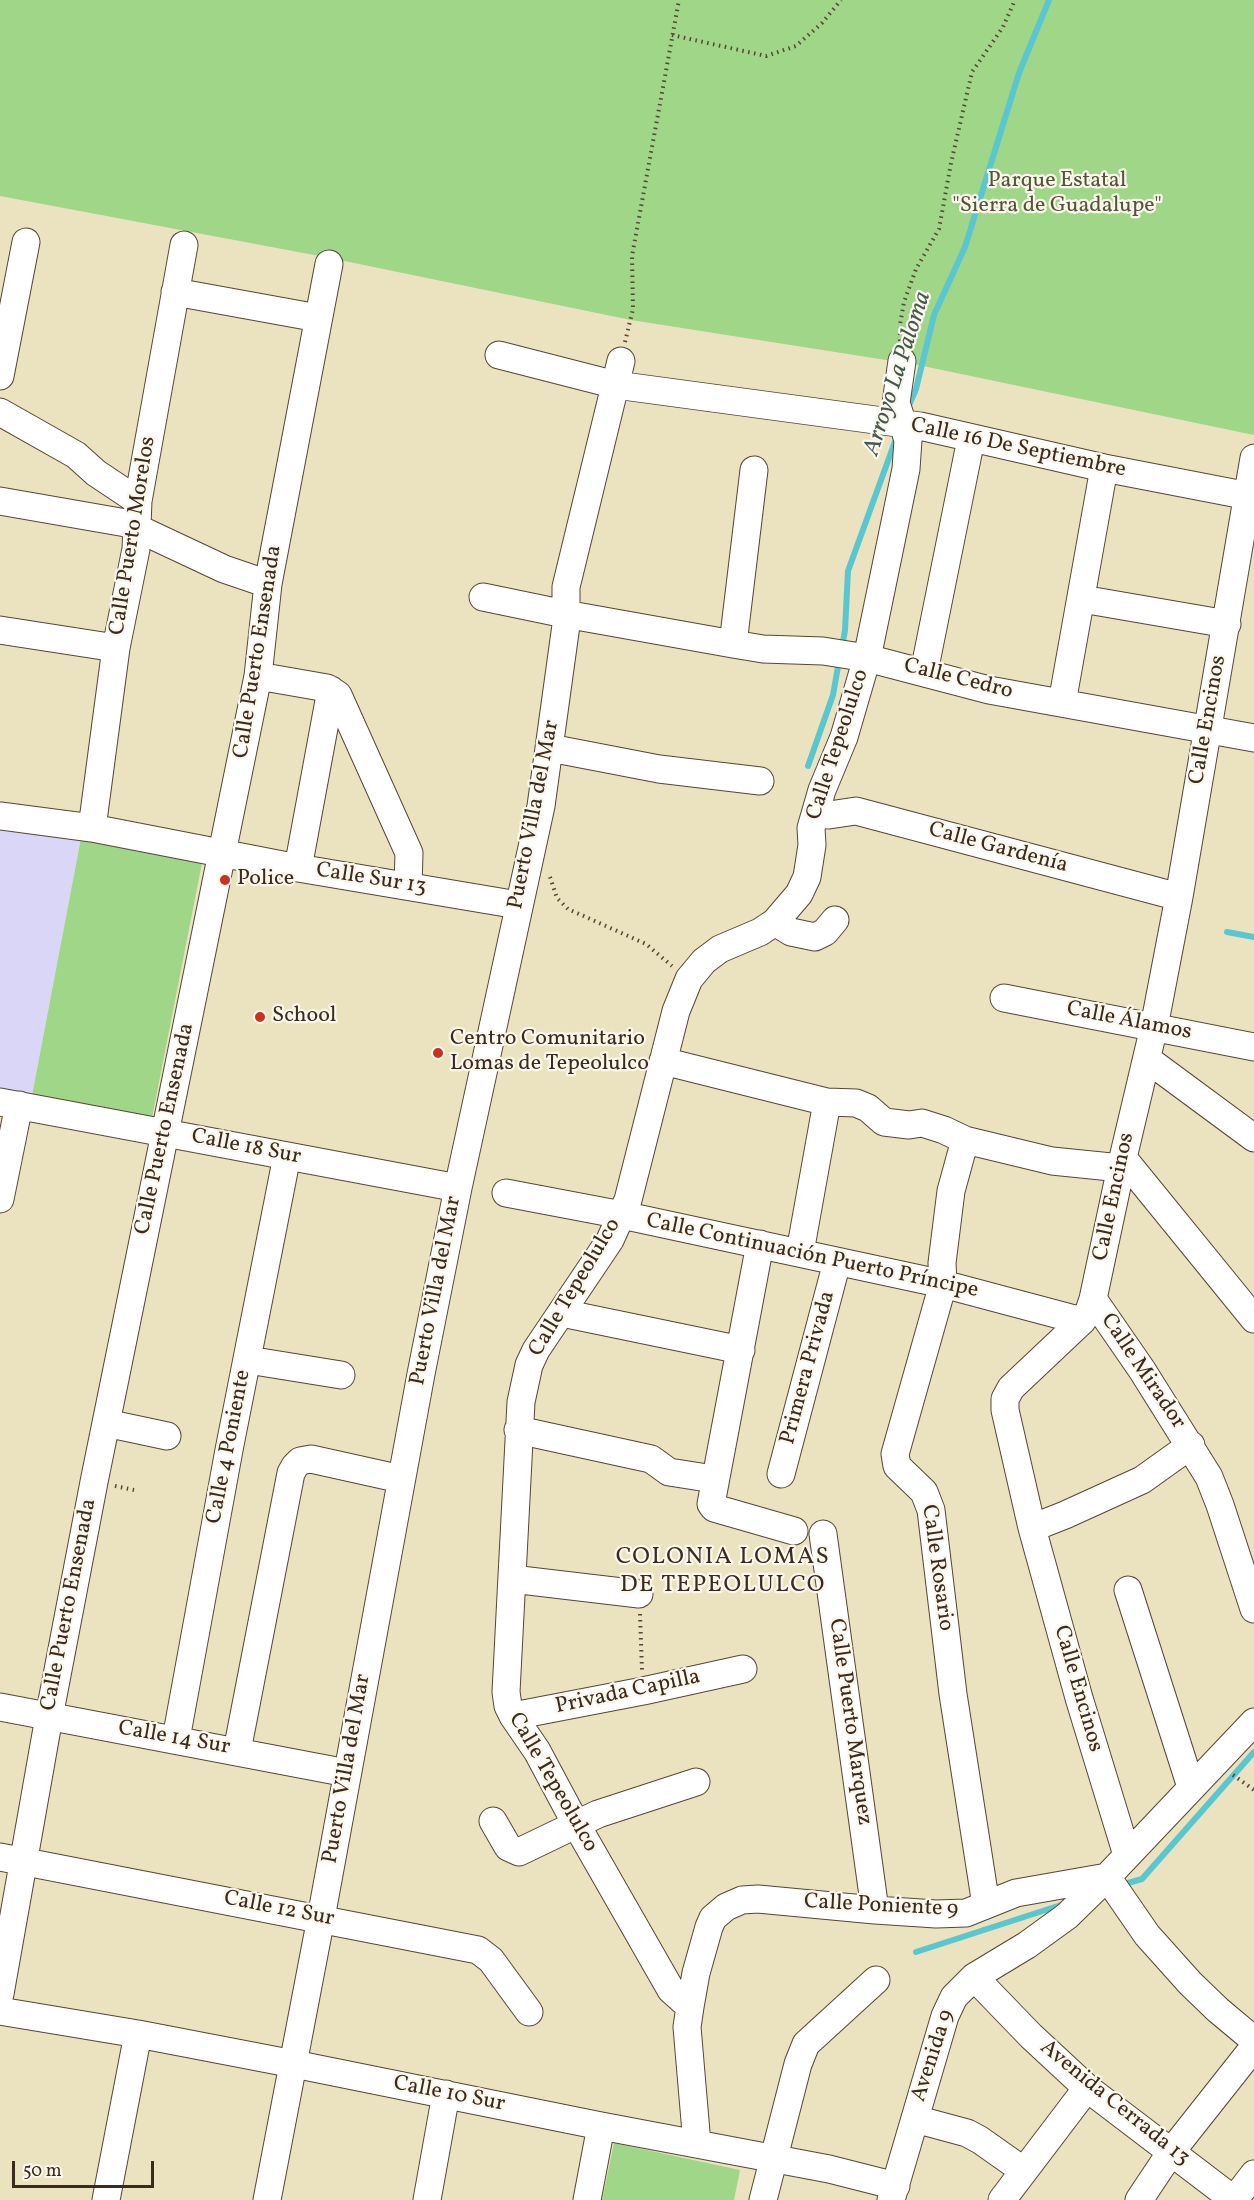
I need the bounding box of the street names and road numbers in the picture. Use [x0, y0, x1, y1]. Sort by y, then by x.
street label: Calle 16 De Septiembre [908, 413, 1128, 485]
street label: Calle Puerto Morelos [105, 435, 163, 637]
street label: Calle Puerto Ensenada [229, 544, 289, 760]
street label: Calle Cedro [901, 654, 1015, 706]
street label: Calle Encinos [1185, 654, 1233, 786]
street label: Calle Tepeolulco [802, 666, 876, 824]
street label: Puerto Villa del Mar [504, 718, 566, 912]
street label: Calle Gardenía [925, 818, 1071, 880]
street label: Calle Sur 13 [314, 858, 428, 902]
street label: Calle Álamos [1064, 997, 1194, 1047]
street label: Calle Puerto Ensenada [131, 1021, 201, 1237]
street label: Calle 18 Sur [189, 1124, 303, 1172]
street label: Calle Encinos [1089, 1130, 1141, 1264]
street label: Puerto Villa del Mar [406, 1194, 468, 1388]
street label: Calle Continuación Puerto Príncipe [644, 1209, 980, 1305]
street label: Calle Tepeolulco [524, 1214, 628, 1362]
street label: Primera Privada [776, 1288, 842, 1448]
street label: Calle Mirador [1094, 1309, 1190, 1435]
street label: Calle 4 Poniente [202, 1368, 258, 1526]
street label: Calle Puerto Ensenada [36, 1497, 104, 1713]
street label: Calle Rosario [914, 1503, 958, 1633]
street label: Calle Puerto Marquez [821, 1617, 877, 1827]
street label: Calle Encinos [1046, 1623, 1108, 1755]
street label: Privada Capilla [553, 1665, 703, 1721]
street label: Puerto Villa del Mar [318, 1672, 378, 1866]
street label: Calle Tepeolulco [501, 1709, 603, 1857]
street label: Calle 14 Sur [116, 1716, 232, 1762]
street label: Calle 12 Sur [222, 1886, 336, 1934]
street label: Calle Poniente 9 [803, 1890, 959, 1924]
street label: Avenida 9 [907, 2007, 961, 2105]
street label: Avenida Cerrada 13 [1034, 2035, 1194, 2173]
street label: Calle 10 Sur [391, 2071, 507, 2119]

